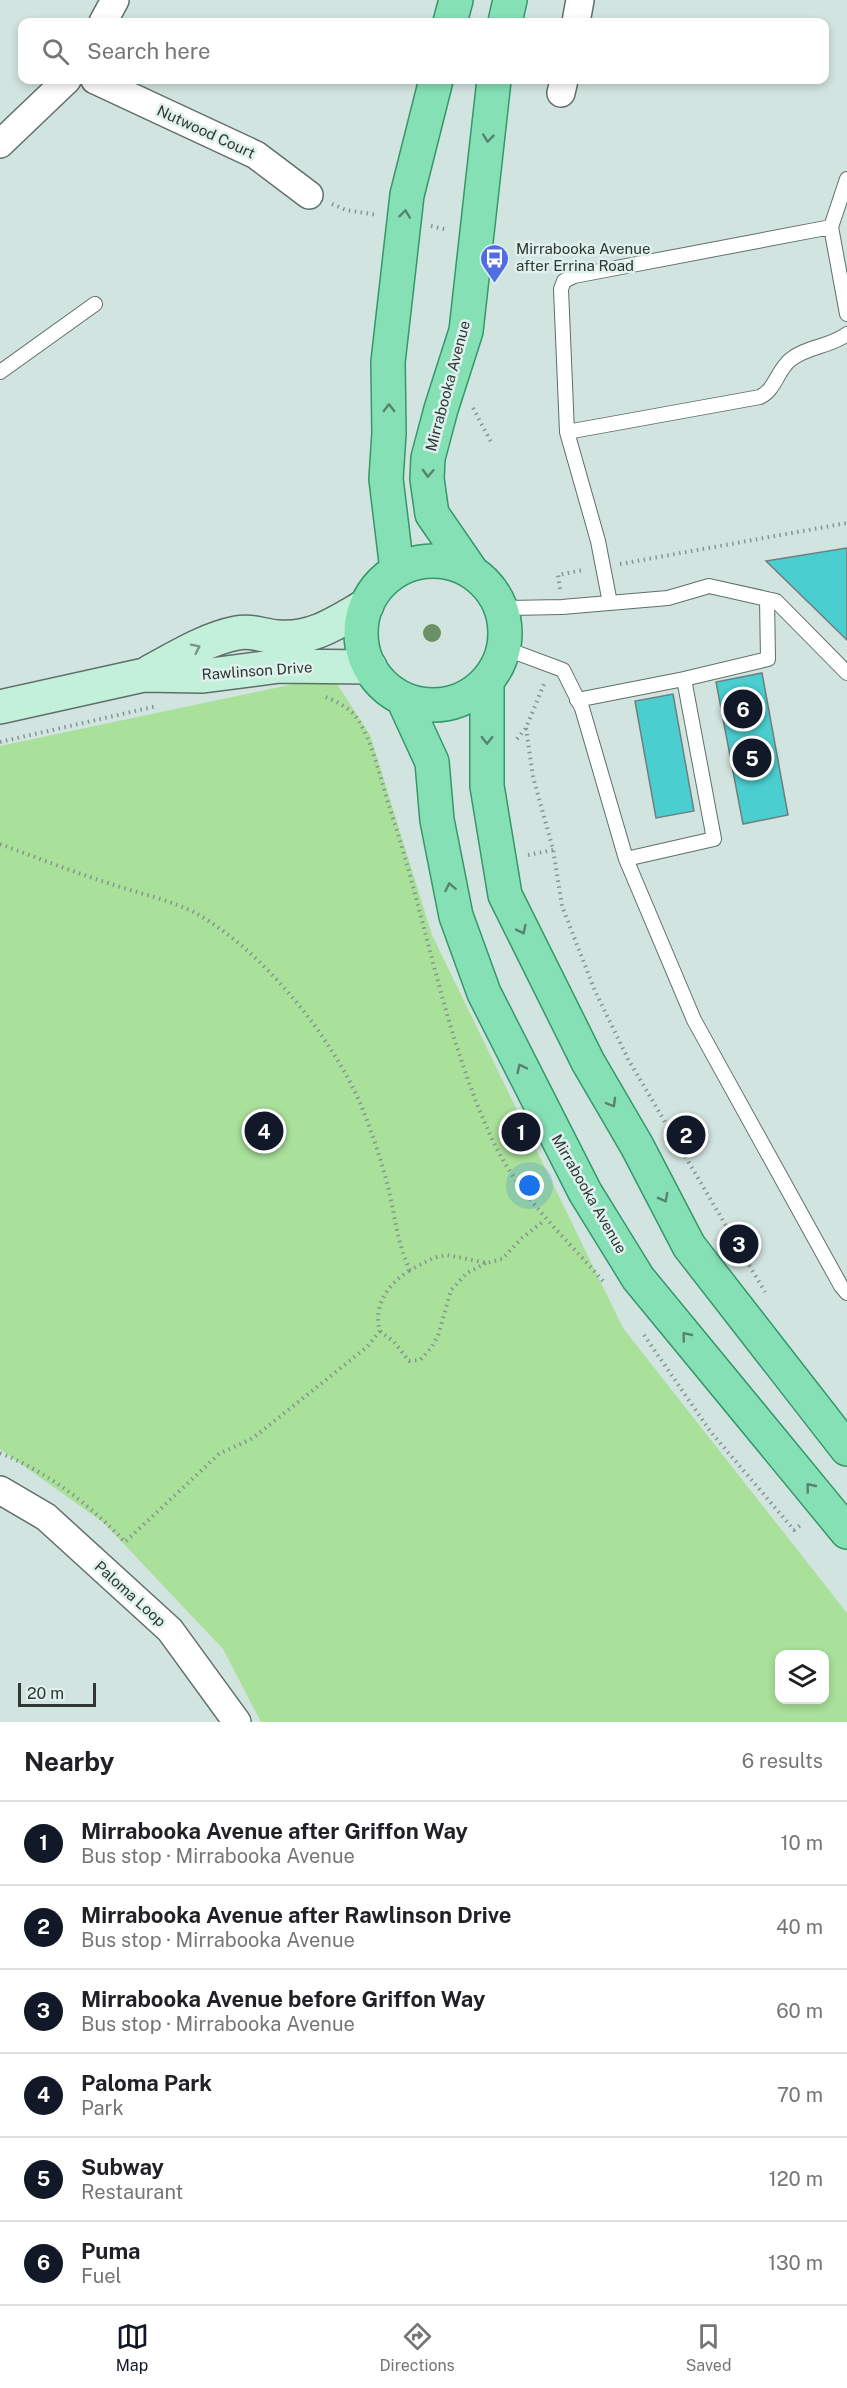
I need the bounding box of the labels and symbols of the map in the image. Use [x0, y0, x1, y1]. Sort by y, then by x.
street label: Nutwood Court [155, 101, 258, 162]
one-way arrow [482, 133, 495, 142]
one-way arrow [398, 209, 411, 218]
place label: Mirrabooka Avenue after Errina Road [516, 240, 650, 274]
bus stop icon: Mirrabooka Avenue after Errina Road [479, 242, 511, 284]
street label: Mirrabooka Avenue [422, 319, 473, 453]
one-way arrow [382, 403, 395, 412]
one-way arrow [421, 468, 434, 477]
one-way arrow [190, 644, 201, 656]
street label: Rawlinson Drive [201, 658, 313, 683]
pin: 6 [724, 686, 762, 732]
one-way arrow [481, 736, 493, 745]
pin: 5 [732, 736, 771, 780]
one-way arrow [444, 882, 457, 892]
one-way arrow [515, 923, 527, 934]
one-way arrow [517, 1063, 528, 1074]
one-way arrow [604, 1097, 616, 1107]
pin: 4 [244, 1108, 284, 1154]
pin: 1 [502, 1110, 540, 1154]
pin: 2 [666, 1112, 706, 1158]
street label: Mirrabooka Avenue [548, 1131, 630, 1256]
your location [515, 1171, 544, 1200]
one-way arrow [657, 1191, 668, 1202]
pin: 3 [720, 1222, 758, 1266]
one-way arrow [682, 1332, 693, 1343]
one-way arrow [806, 1483, 817, 1494]
street label: Paloma Loop [91, 1557, 169, 1630]
scale bar [18, 1680, 96, 1708]

